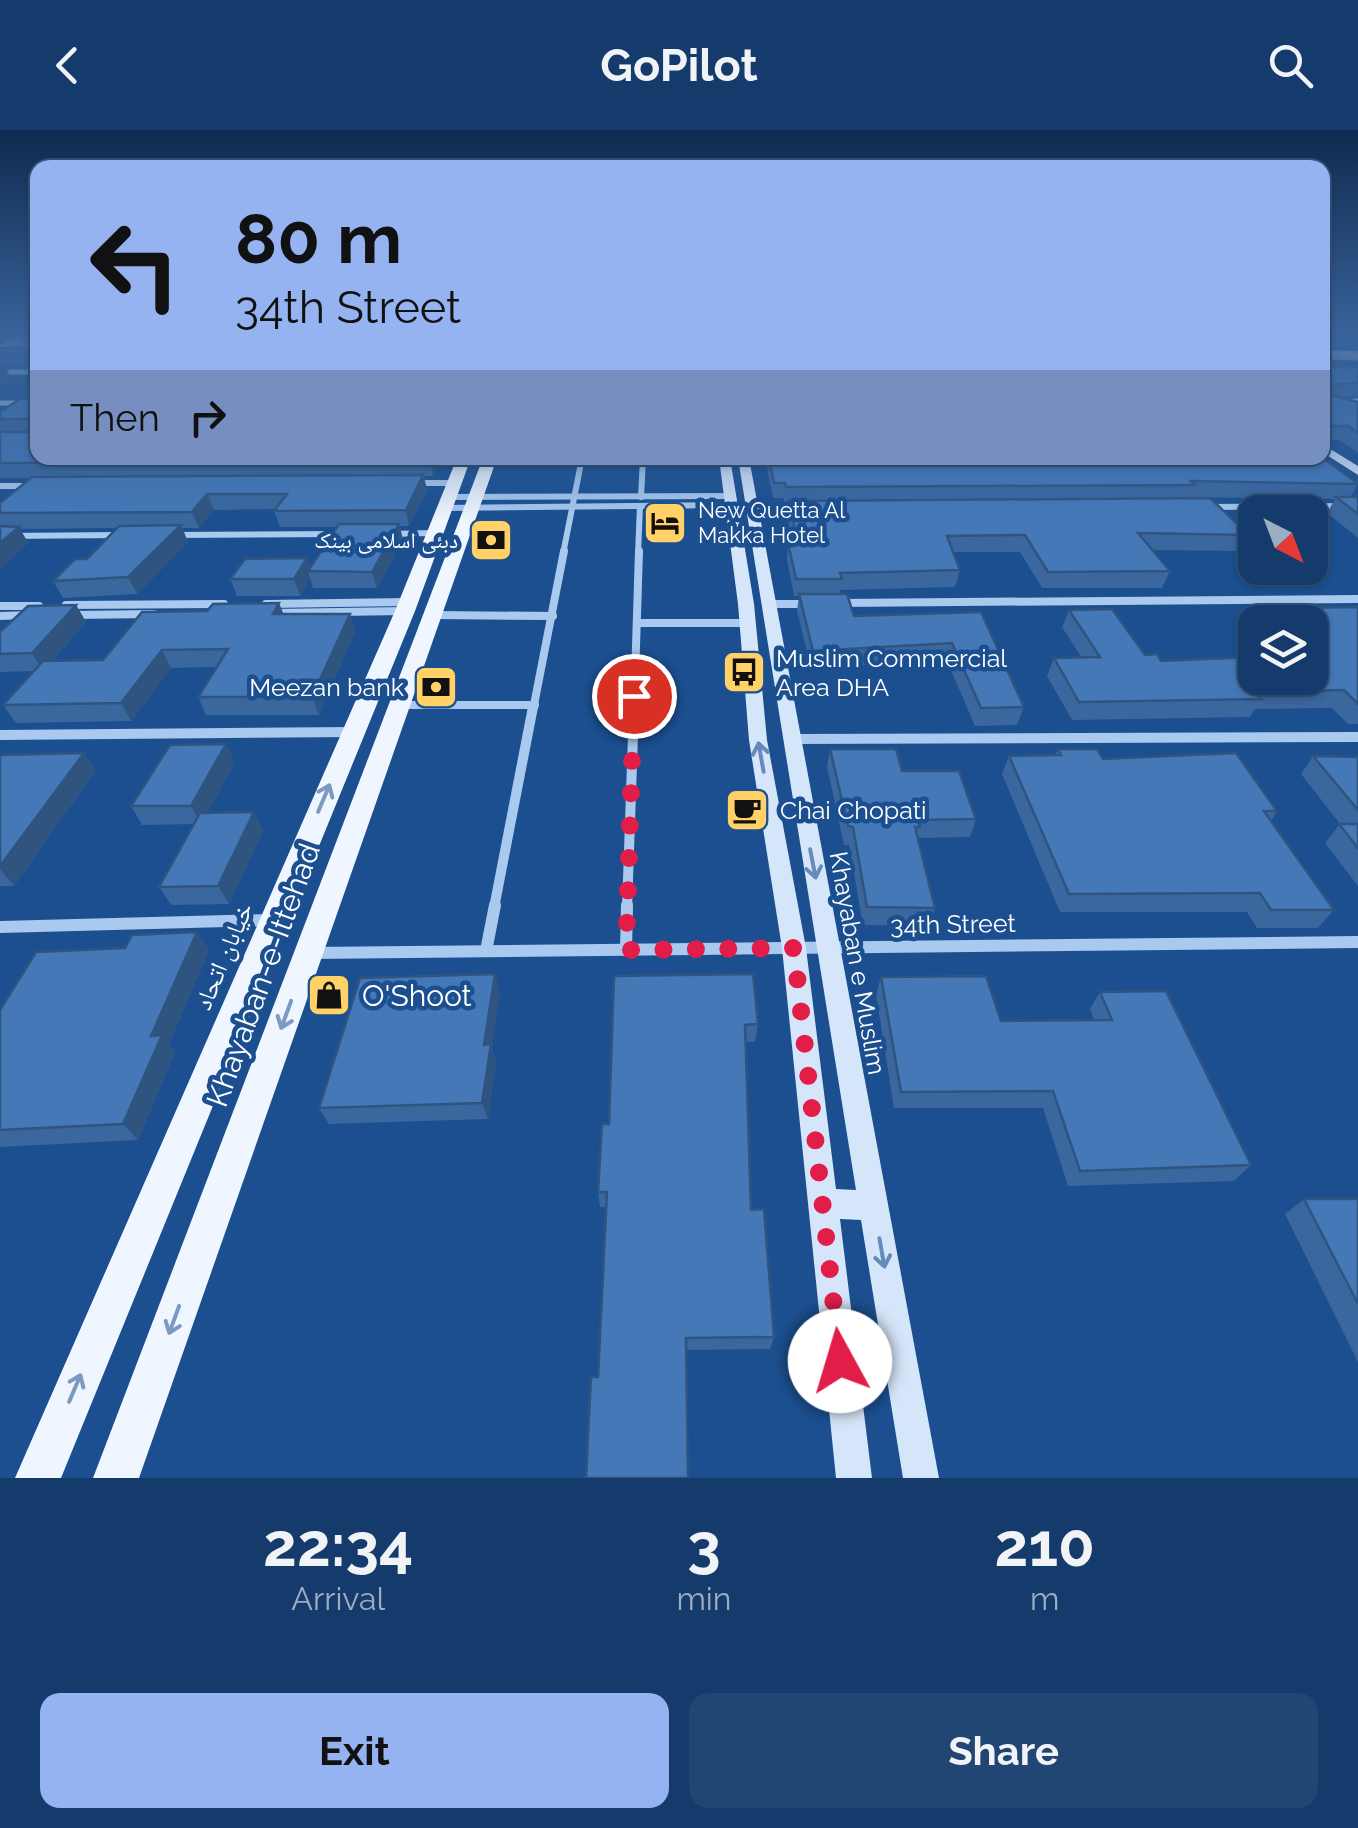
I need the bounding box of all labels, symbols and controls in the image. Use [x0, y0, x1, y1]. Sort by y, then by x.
icon: back [40, 38, 95, 93]
icon: search [1263, 38, 1318, 93]
text: GoPilot [600, 39, 758, 92]
text: 80 m [235, 197, 402, 279]
icon: left [70, 200, 200, 330]
text: 34th Street [235, 281, 461, 334]
icon: right [180, 390, 235, 445]
text: Then [70, 395, 160, 440]
north arrow [1238, 495, 1328, 585]
map controls [1238, 495, 1328, 695]
place label: New Quetta Al Makka Hotel [698, 497, 845, 548]
hotel icon: New Quetta Al Makka Hotel [642, 500, 688, 546]
bank icon: دبئی اسلامی بینک [468, 517, 514, 563]
place label: دبئی اسلامی بینک [314, 527, 458, 554]
button: layers [1238, 605, 1328, 695]
place label: Muslim Commercial Area DHA [776, 643, 1007, 702]
bus stop icon: Muslim Commercial Area DHA [721, 649, 767, 695]
pin [592, 654, 677, 739]
bank icon: Meezan bank [413, 664, 459, 710]
icon: arrive [607, 669, 662, 724]
place label: Meezan bank [249, 672, 405, 702]
one-way arrow [751, 741, 770, 773]
one-way arrow [316, 783, 334, 814]
cafe icon: Chai Chopati [724, 787, 770, 833]
place label: Chai Chopati [780, 795, 927, 825]
street label: Khayaban-e-Ittehad [199, 839, 327, 1111]
one-way arrow [804, 847, 823, 880]
street label: Khayaban e Muslim [824, 849, 892, 1077]
street label: خیابان اتحاد [187, 898, 260, 1014]
street label: 34th Street [890, 908, 1017, 940]
shop icon: O'Shoot [306, 972, 352, 1018]
place label: O'Shoot [362, 978, 472, 1013]
one-way arrow [276, 999, 294, 1030]
one-way arrow [873, 1236, 892, 1269]
one-way arrow [164, 1304, 182, 1335]
position arrow [788, 1309, 892, 1413]
one-way arrow [67, 1373, 85, 1404]
text: 22:34 [263, 1510, 413, 1580]
text: 3 [687, 1510, 721, 1580]
text: 210 [995, 1510, 1095, 1580]
text: Arrival [291, 1580, 385, 1617]
text: min [676, 1580, 731, 1617]
text: m [1030, 1580, 1059, 1617]
button: Exit [40, 1693, 669, 1808]
button: Share [689, 1693, 1318, 1808]

